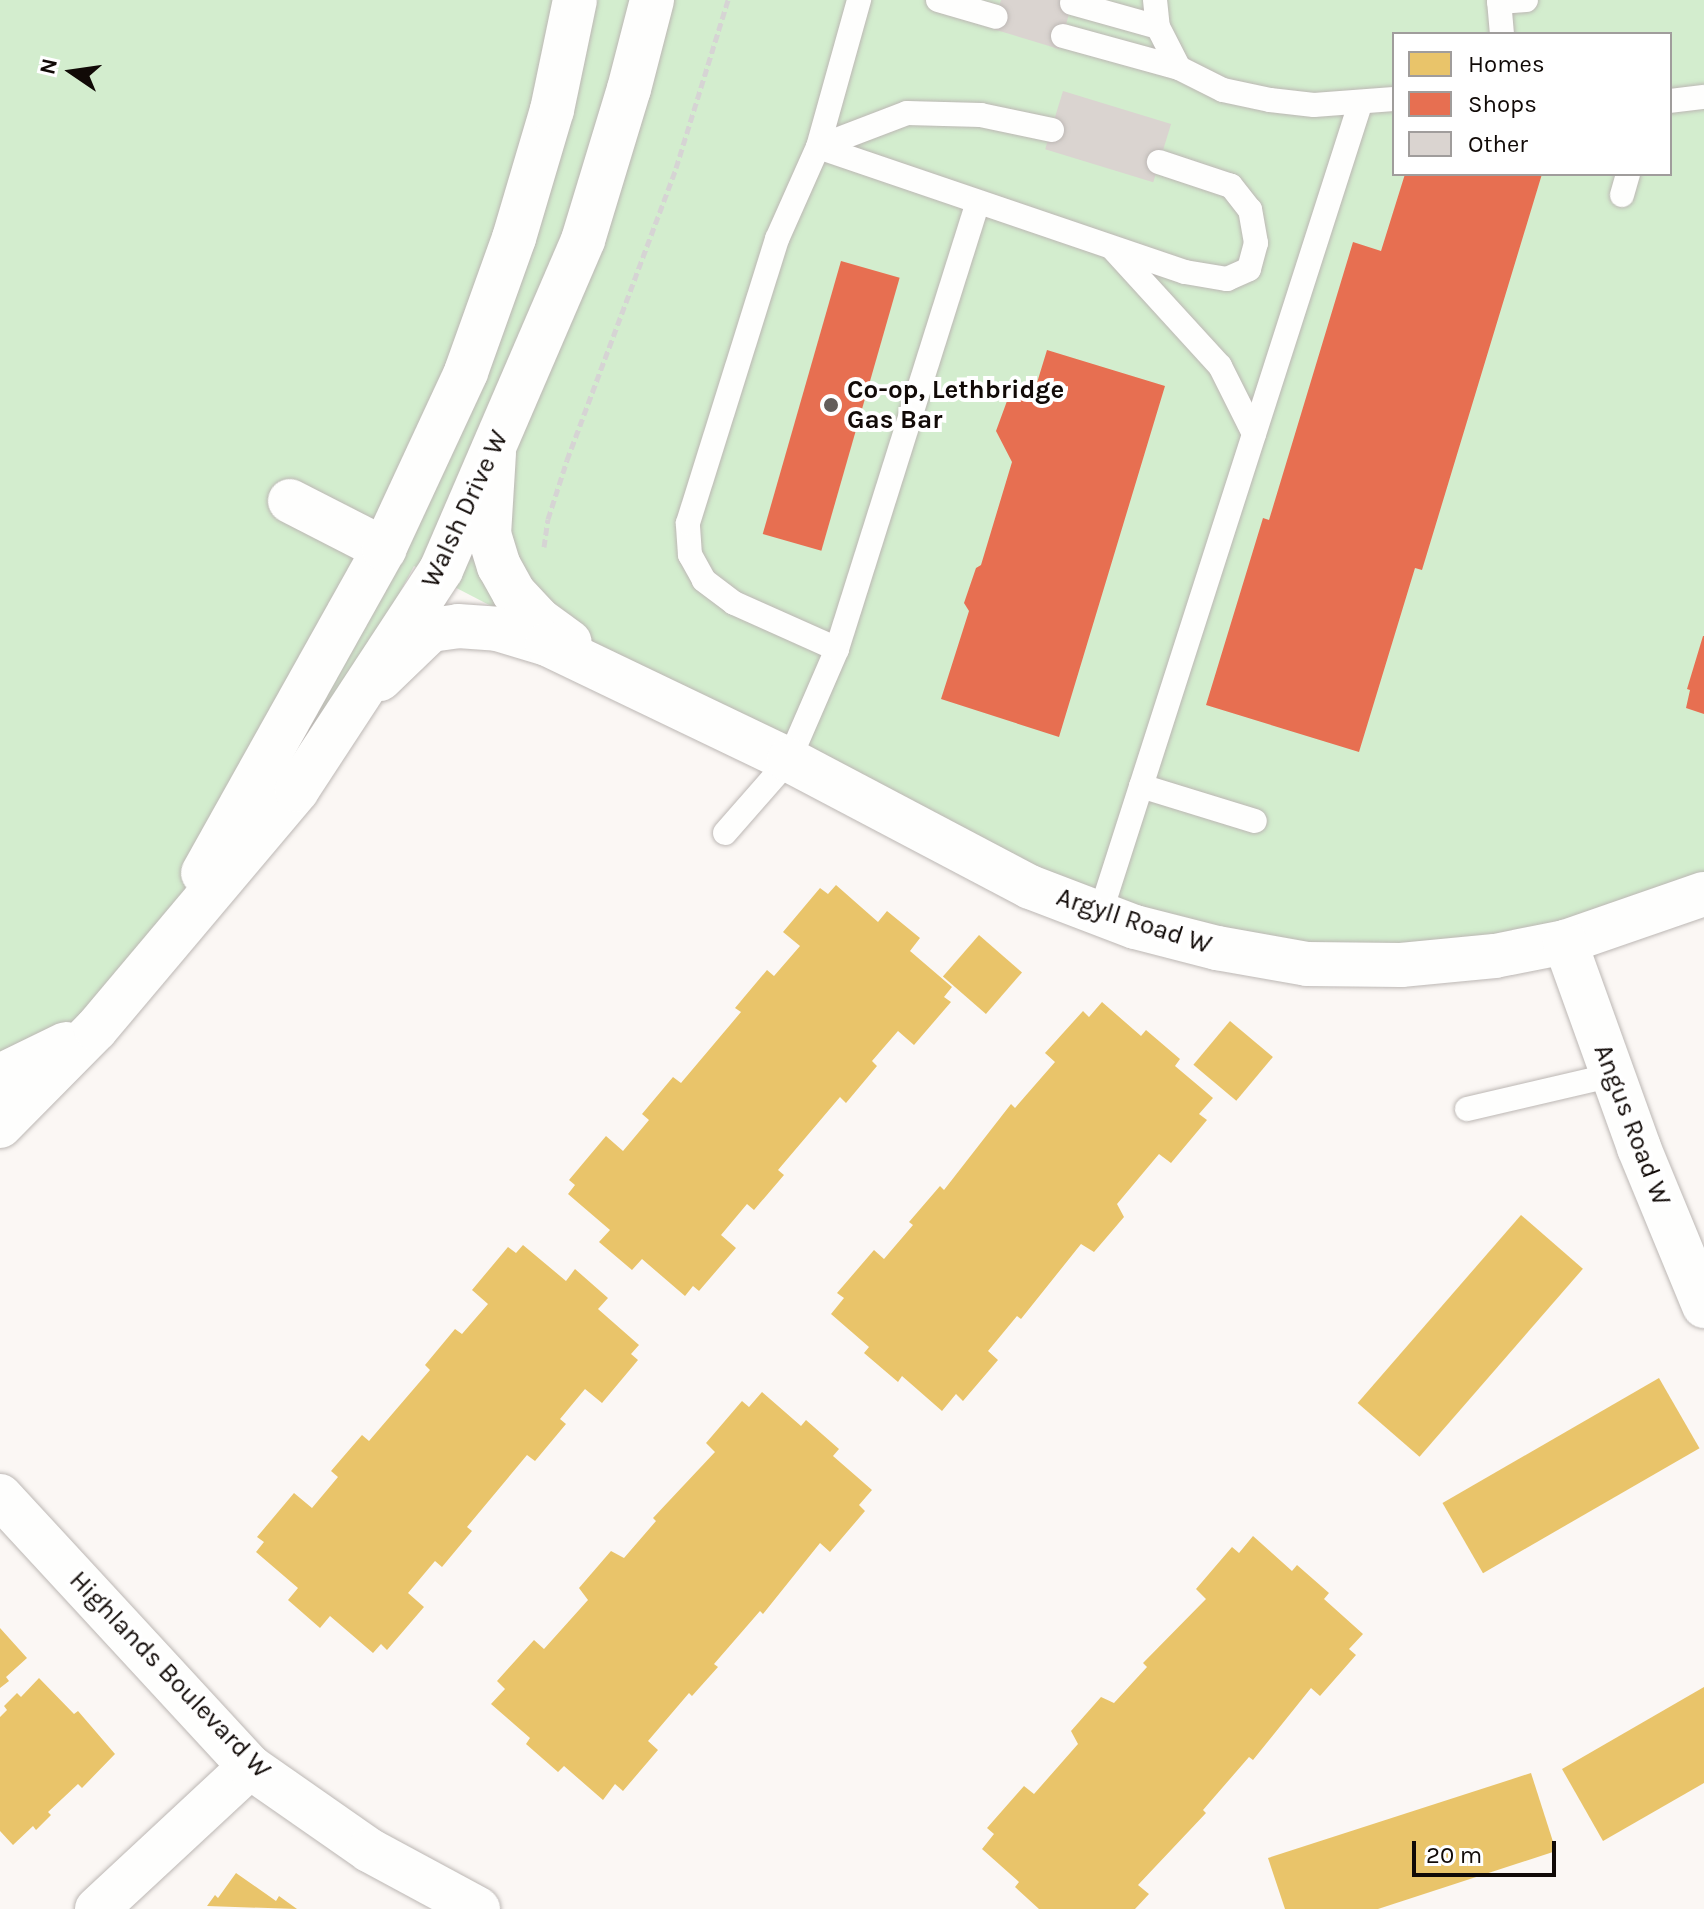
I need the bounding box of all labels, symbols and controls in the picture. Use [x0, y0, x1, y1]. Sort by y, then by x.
north arrow [32, 32, 112, 112]
legend [1392, 32, 1672, 176]
text: Homes [1468, 50, 1545, 78]
text: N [34, 56, 63, 77]
text: Shops [1468, 90, 1537, 118]
text: Other [1468, 130, 1528, 158]
place label: Co-op, Lethbridge Gas Bar [847, 374, 1064, 436]
marker: Co-op, Lethbridge Gas Bar [822, 396, 840, 414]
street label: Walsh Drive W [415, 426, 515, 592]
street label: Argyll Road W [1053, 881, 1215, 961]
street label: Angus Road W [1587, 1040, 1677, 1210]
street label: Highlands Boulevard W [63, 1565, 277, 1785]
scale bar [1416, 1825, 1560, 1875]
text: 20 m [1426, 1841, 1482, 1869]

